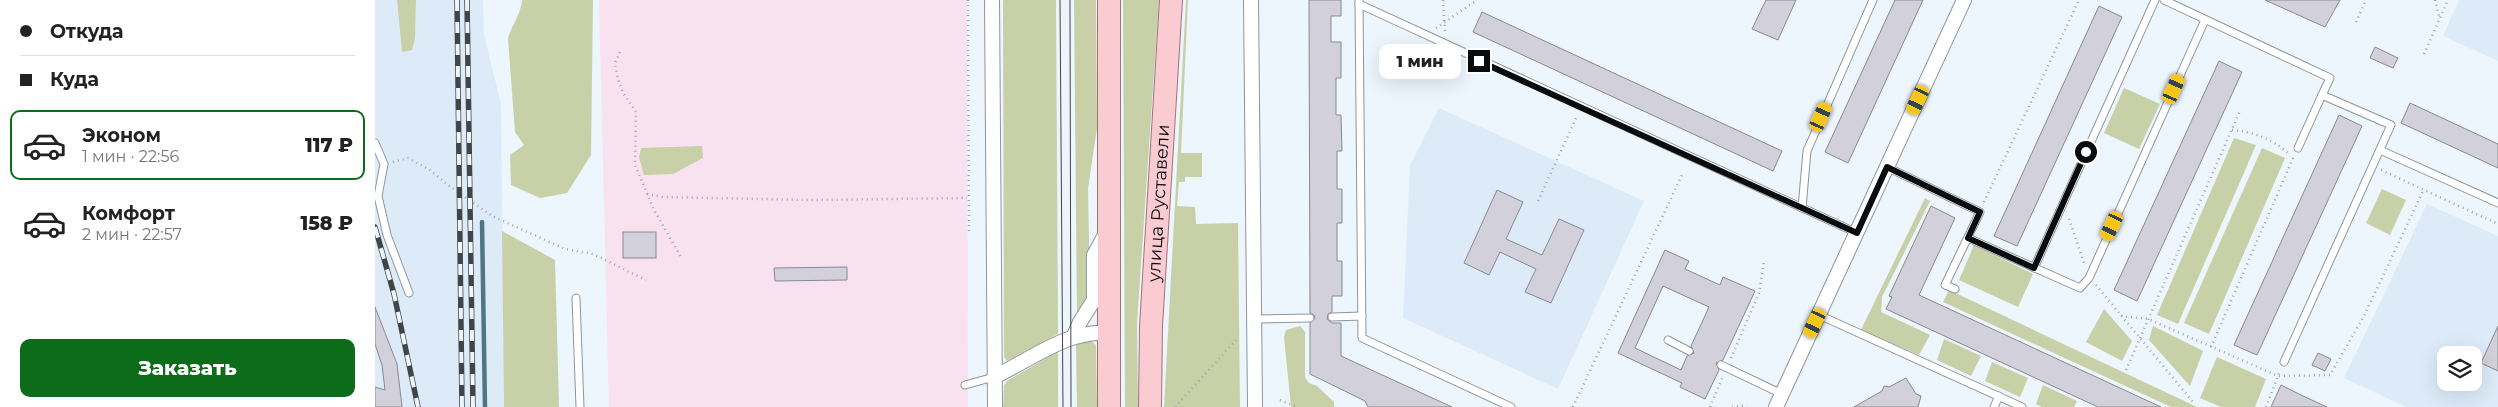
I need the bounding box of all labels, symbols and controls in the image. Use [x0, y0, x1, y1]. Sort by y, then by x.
text: Откуда [50, 20, 124, 43]
callout: 1 мин [1379, 44, 1461, 78]
route end [1468, 50, 1490, 72]
text: 1 мин [1396, 52, 1444, 71]
text: Куда [50, 68, 99, 91]
car [2161, 72, 2186, 106]
car [1904, 83, 1931, 117]
car [1808, 100, 1833, 134]
icon: car [22, 123, 67, 168]
text: Эконом [82, 124, 161, 147]
street label: улица Руставели [1143, 124, 1174, 284]
text: 117 ₽ [305, 134, 353, 157]
route start [2075, 141, 2097, 163]
text: 1 мин · 22:56 [82, 147, 179, 166]
icon: car [22, 201, 67, 246]
text: Комфорт [82, 202, 175, 225]
car [2098, 209, 2125, 243]
text: 158 ₽ [301, 212, 353, 235]
text: 2 мин · 22:57 [82, 225, 182, 244]
car [1801, 306, 1828, 340]
button: Заказать [20, 339, 355, 397]
map controls [2437, 346, 2482, 391]
button: layers [2437, 346, 2482, 391]

